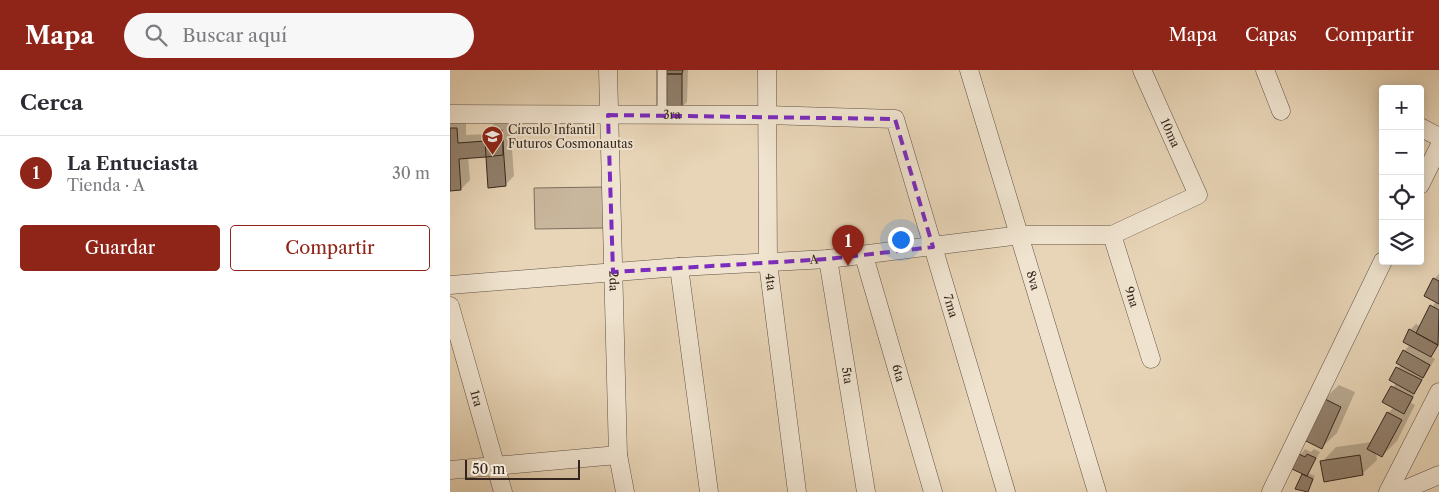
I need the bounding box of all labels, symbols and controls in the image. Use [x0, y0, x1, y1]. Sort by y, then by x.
search box [124, 13, 474, 58]
text: Mapa [25, 21, 94, 50]
icon: search [142, 21, 170, 49]
text: Buscar aquí [182, 24, 287, 47]
text: Mapa [1169, 24, 1217, 46]
text: Capas [1245, 24, 1297, 46]
text: Compartir [1325, 24, 1414, 46]
map controls [1379, 85, 1424, 265]
button: + [1379, 85, 1424, 130]
text: Cerca [20, 90, 83, 115]
street label: 3ra [663, 107, 682, 122]
street label: 10ma [1157, 116, 1184, 150]
place label: Círculo Infantil Futuros Cosmonautas [508, 122, 633, 151]
school or university icon: Círculo Infantil Futuros Cosmonautas [480, 125, 504, 156]
button: − [1379, 130, 1424, 175]
text: La Entuciasta [67, 152, 198, 175]
text: 1 [32, 163, 40, 183]
text: 30 m [392, 163, 430, 183]
text: Tienda · A [67, 175, 145, 195]
button: locate [1379, 175, 1424, 220]
button: layers [1379, 220, 1424, 265]
button: Guardar [20, 225, 220, 271]
button: Compartir [230, 225, 430, 271]
pin: 1 [832, 225, 864, 266]
your location [888, 227, 914, 253]
street label: A [808, 251, 820, 267]
street label: 8va [1023, 269, 1044, 293]
street label: 2da [606, 270, 622, 292]
street label: 4ta [762, 272, 780, 292]
street label: 9na [1122, 285, 1142, 310]
street label: 7ma [941, 292, 962, 320]
street label: 6ta [889, 362, 909, 384]
street label: 5ta [839, 366, 856, 386]
street label: 1ra [467, 388, 486, 409]
scale bar [465, 457, 580, 480]
text: 50 m [472, 460, 505, 478]

